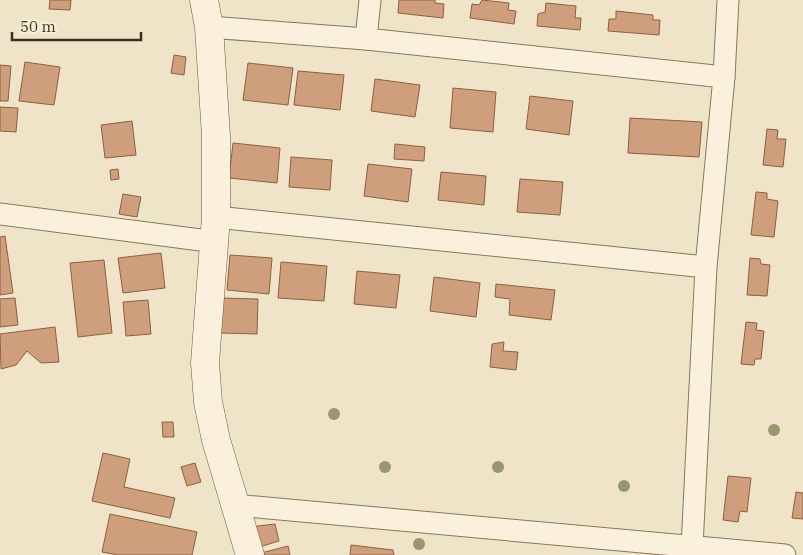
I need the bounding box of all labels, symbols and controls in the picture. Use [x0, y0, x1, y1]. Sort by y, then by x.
scale bar [12, 10, 141, 42]
text: 50 m [20, 17, 56, 36]

